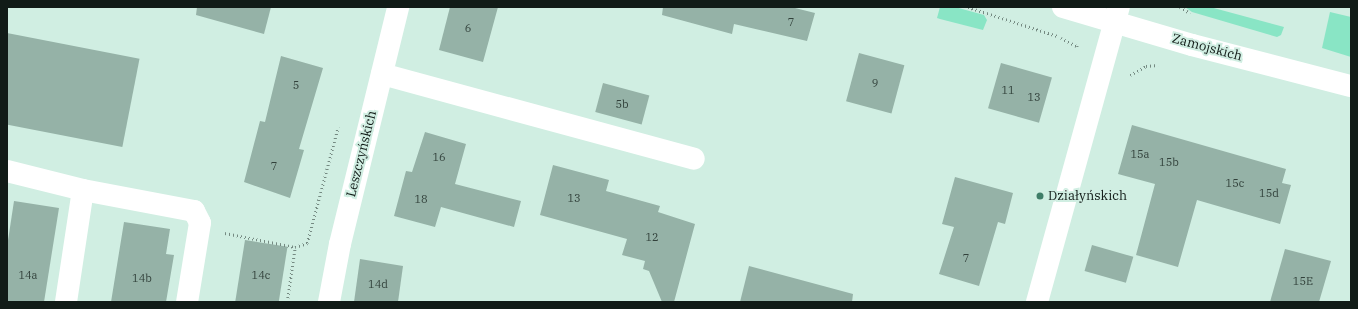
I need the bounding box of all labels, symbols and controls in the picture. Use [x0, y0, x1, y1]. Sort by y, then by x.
house number: 7 [788, 15, 794, 29]
house number: 6 [465, 21, 471, 35]
street label: Zamojskich [1170, 31, 1244, 65]
house number: 9 [872, 76, 878, 90]
house number: 5 [293, 78, 299, 92]
house number: 11 [1001, 83, 1015, 97]
house number: 13 [1027, 90, 1041, 104]
house number: 5b [615, 97, 629, 111]
street label: Leszczyńskich [344, 109, 380, 199]
house number: 15a [1130, 147, 1150, 161]
house number: 16 [432, 150, 446, 164]
house number: 15b [1159, 155, 1179, 169]
house number: 7 [271, 159, 277, 173]
house number: 15c [1226, 176, 1244, 190]
house number: 15d [1259, 186, 1279, 200]
place label: Działyńskich [1048, 188, 1127, 204]
house number: 13 [567, 191, 581, 205]
marker: Działyńskich [1035, 191, 1045, 201]
house number: 18 [414, 192, 428, 206]
house number: 12 [645, 230, 659, 244]
house number: 7 [963, 251, 969, 265]
house number: 14a [18, 268, 38, 282]
house number: 14c [252, 268, 270, 282]
house number: 14b [132, 271, 152, 285]
house number: 15E [1293, 274, 1313, 288]
house number: 14d [368, 277, 388, 291]

